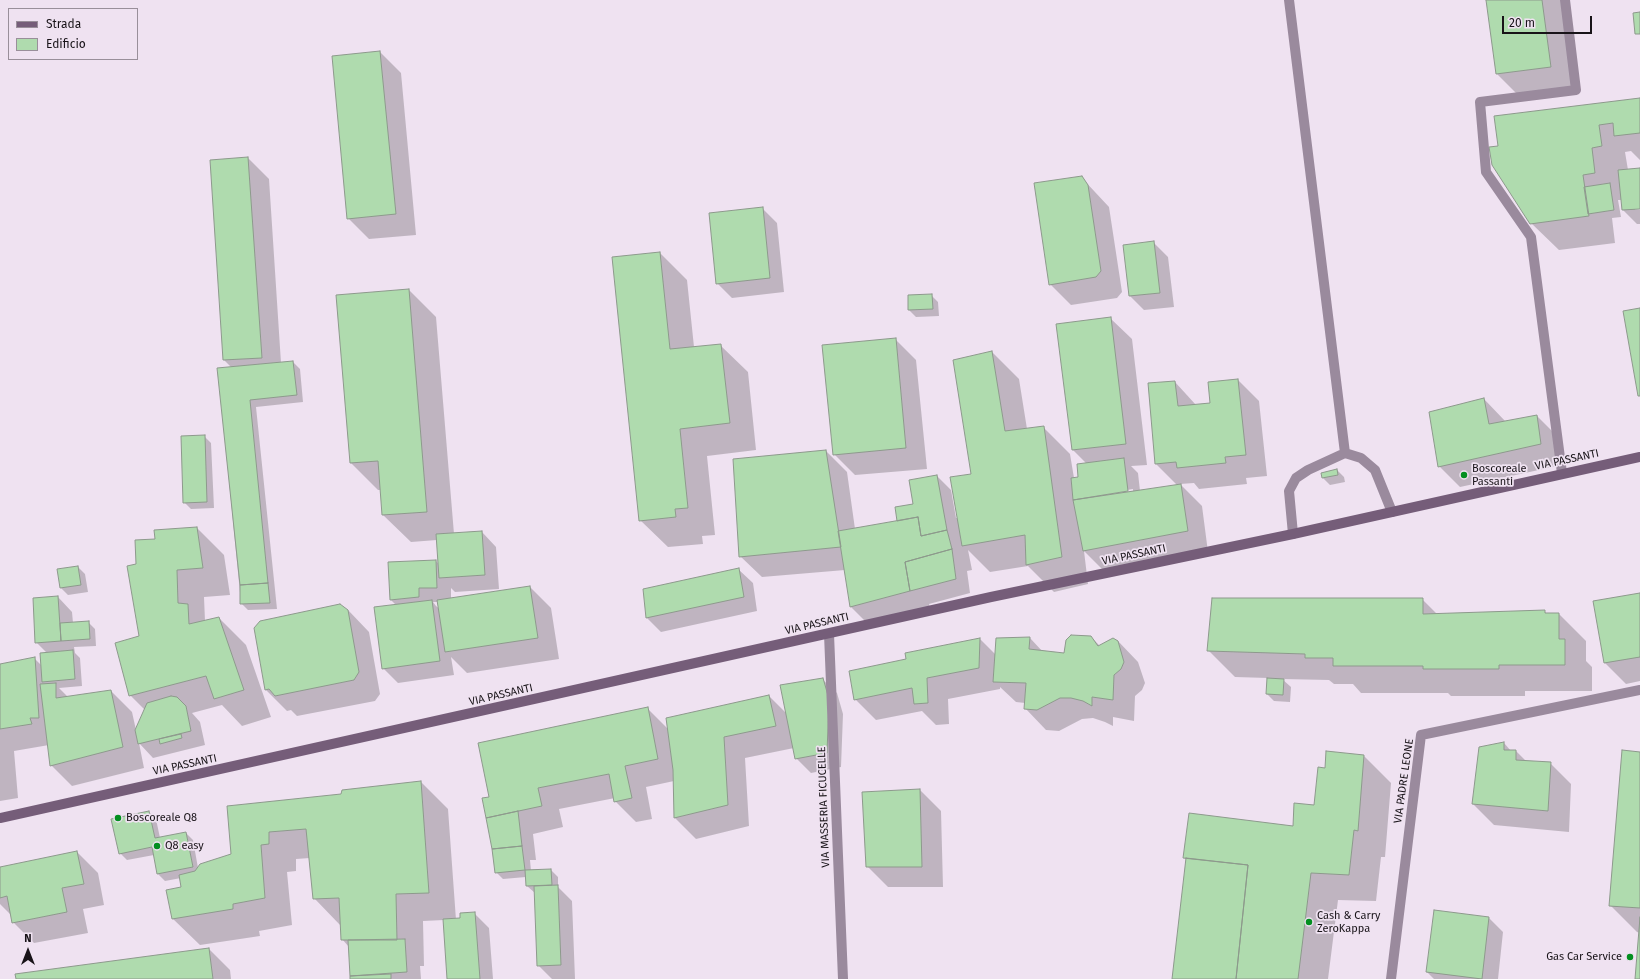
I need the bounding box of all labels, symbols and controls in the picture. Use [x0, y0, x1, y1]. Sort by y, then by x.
legend [8, 8, 138, 60]
scale bar [1504, 8, 1594, 34]
text: 20 m [1509, 16, 1535, 30]
text: Strada [46, 17, 81, 31]
text: Edificio [46, 37, 86, 51]
street label: VIA PASSANTI [1534, 447, 1600, 473]
place label: Boscoreale Passanti [1472, 462, 1527, 488]
marker: Boscoreale Passanti [1459, 470, 1469, 480]
street label: VIA PASSANTI [1101, 542, 1167, 568]
street label: VIA PASSANTI [784, 610, 850, 638]
street label: VIA PASSANTI [468, 681, 534, 709]
street label: VIA PADRE LEONE [1392, 738, 1416, 824]
street label: VIA MASSERIA FICUCELLE [815, 746, 833, 868]
street label: VIA PASSANTI [152, 752, 218, 778]
place label: Boscoreale Q8 [126, 811, 197, 825]
marker: Boscoreale Q8 [113, 813, 123, 823]
place label: Q8 easy [165, 839, 204, 853]
marker: Q8 easy [152, 841, 162, 851]
place label: Cash & Carry ZeroKappa [1317, 909, 1380, 935]
marker: Cash & Carry ZeroKappa [1304, 917, 1314, 927]
north arrow [8, 931, 48, 971]
text: N [24, 932, 32, 945]
place label: Gas Car Service [1546, 950, 1622, 964]
marker: Gas Car Service [1625, 952, 1635, 962]

